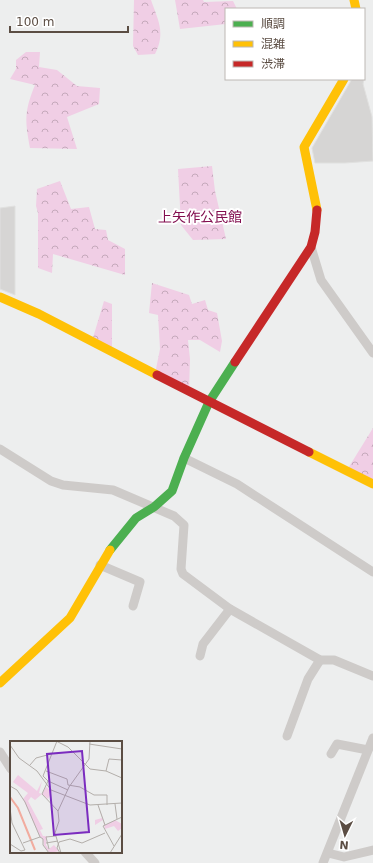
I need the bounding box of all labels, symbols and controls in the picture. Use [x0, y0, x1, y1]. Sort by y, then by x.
scale bar [10, 8, 128, 34]
legend [225, 8, 365, 80]
text: 100 m [16, 15, 54, 29]
text: 順調 [261, 17, 285, 31]
text: 混雑 [261, 37, 285, 51]
text: 渋滞 [261, 57, 285, 71]
park label: 上矢作公民館 [158, 209, 242, 225]
inset map [10, 741, 122, 853]
north arrow [325, 815, 365, 855]
text: N [339, 838, 349, 851]

